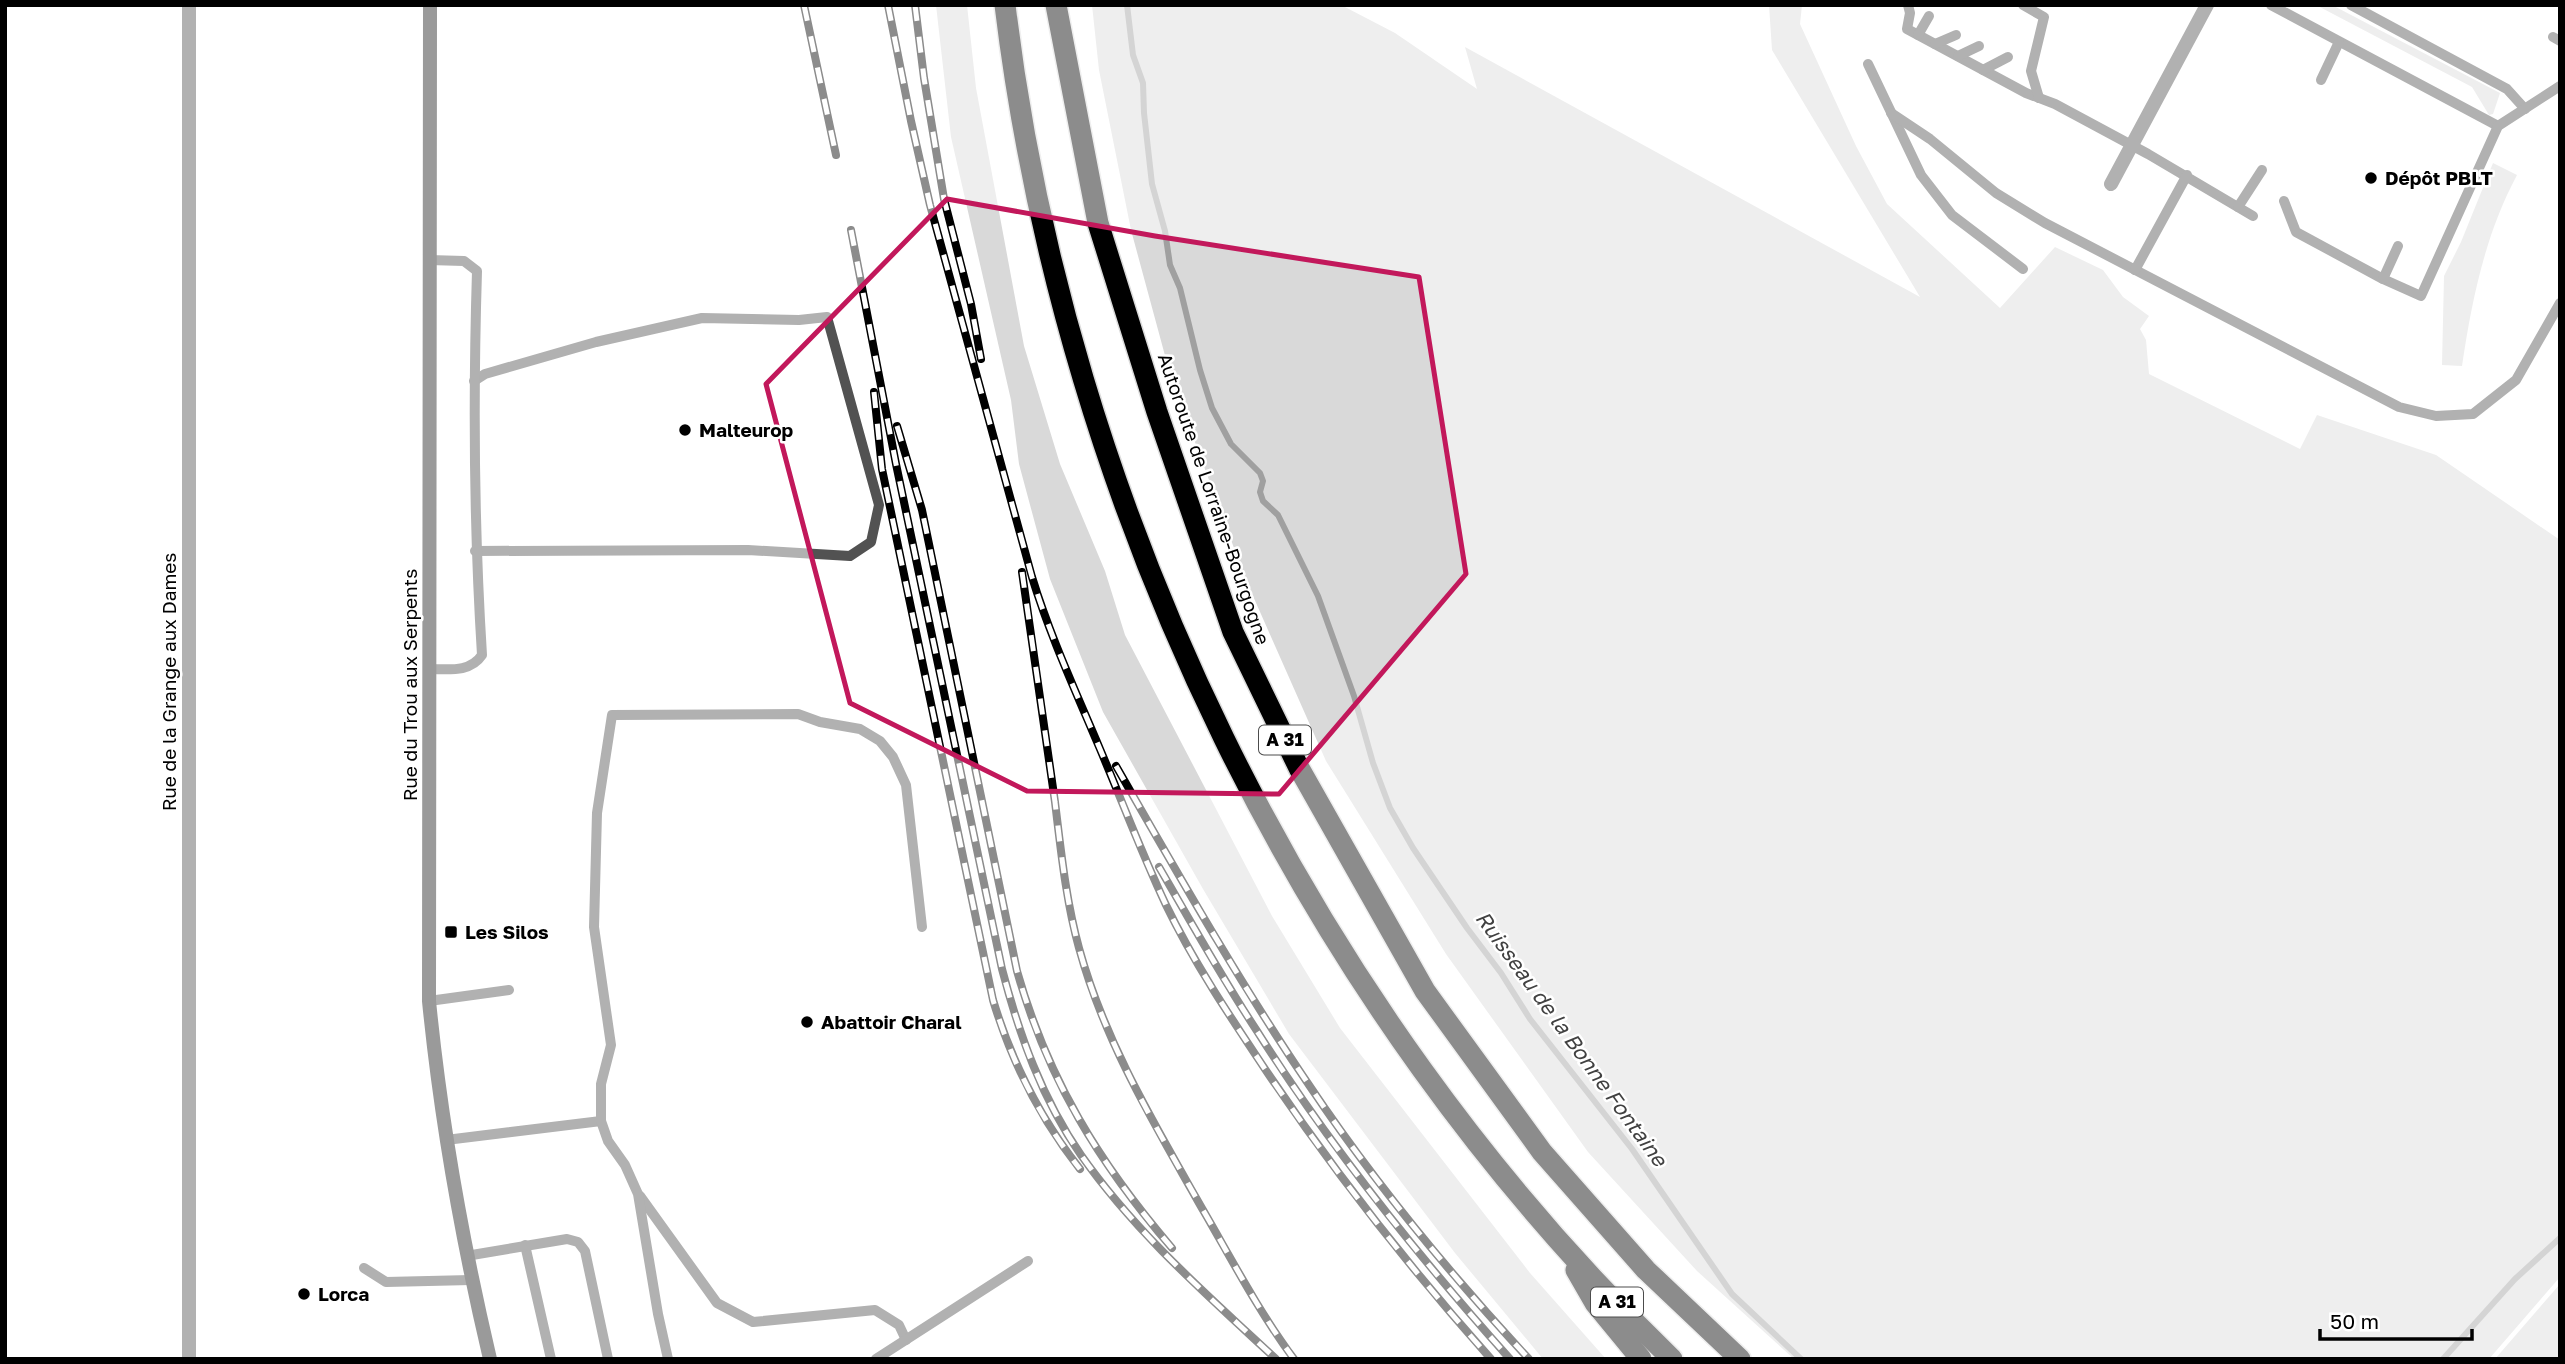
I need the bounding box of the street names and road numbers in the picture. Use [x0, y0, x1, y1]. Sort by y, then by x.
street label: Autoroute de Lorraine-Bourgogne [1154, 350, 1275, 647]
street label: Rue de la Grange aux Dames [157, 553, 180, 811]
street label: Rue du Trou aux Serpents [398, 569, 421, 801]
road number: A 31 [1259, 726, 1311, 754]
road number: A 31 [1591, 1288, 1643, 1316]

